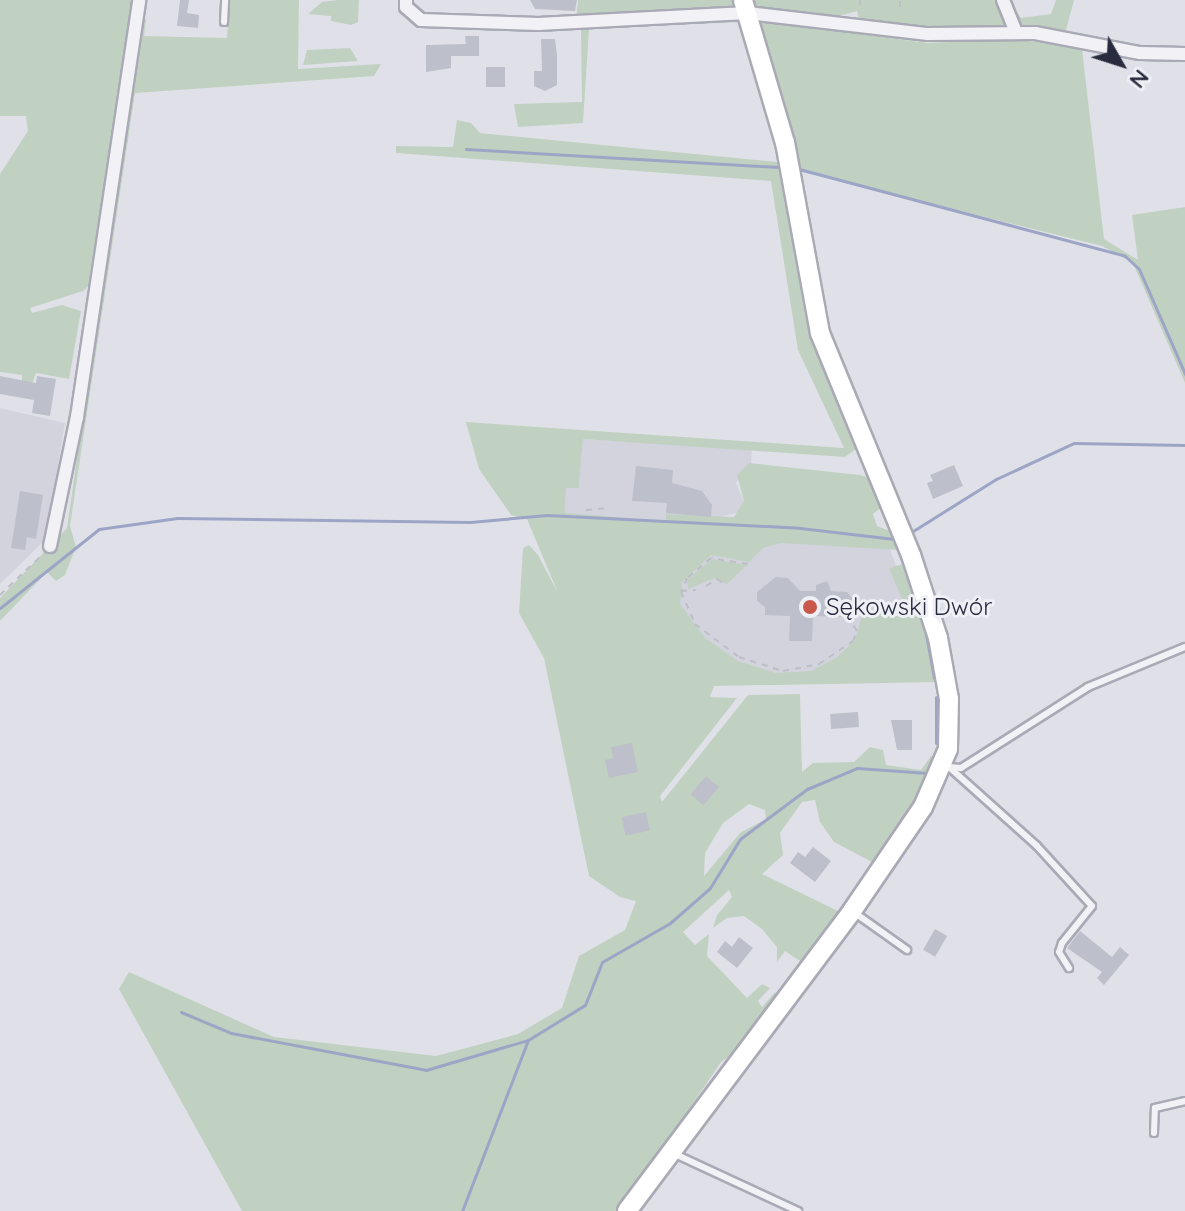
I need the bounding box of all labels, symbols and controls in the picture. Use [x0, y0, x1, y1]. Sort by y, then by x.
north arrow [1081, 24, 1161, 104]
text: N [1124, 64, 1156, 94]
place label: Sękowski Dwór [826, 593, 993, 621]
marker: Sękowski Dwór [801, 598, 819, 616]

